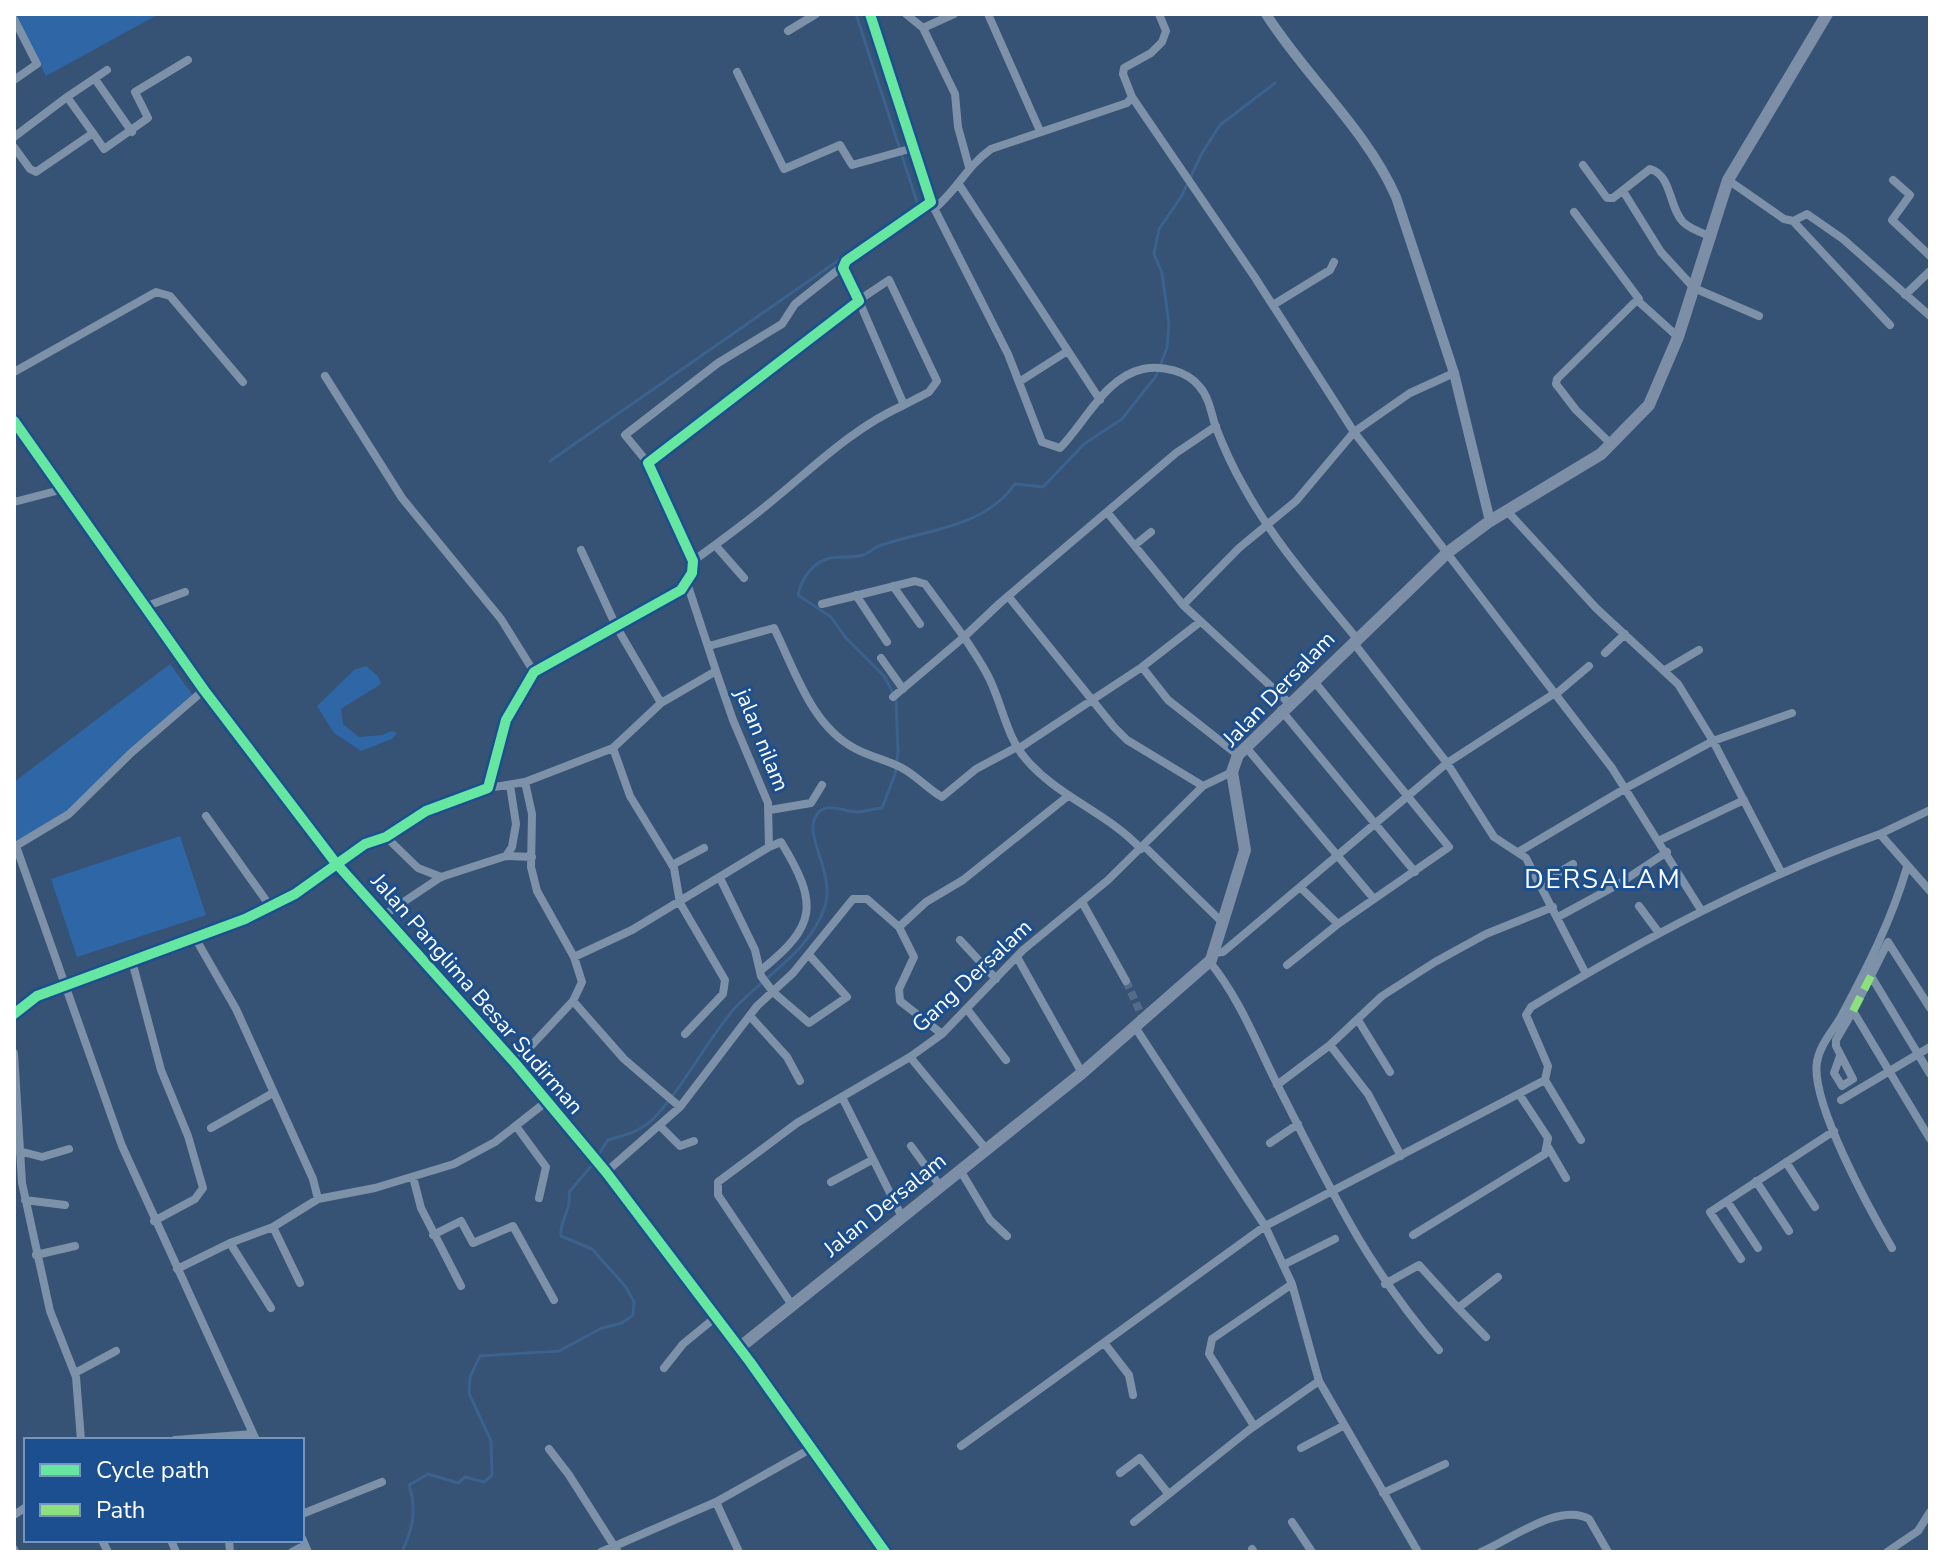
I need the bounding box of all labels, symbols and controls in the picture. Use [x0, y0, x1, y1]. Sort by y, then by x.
street label: Jalan Dersalam [1215, 625, 1342, 754]
street label: jalan nilam [727, 683, 796, 796]
district label: DERSALAM [1524, 862, 1682, 897]
street label: Jalan Panglima Besar Sudirman [363, 866, 590, 1121]
street label: Gang Dersalam [906, 913, 1038, 1039]
street label: Jalan Dersalam [816, 1146, 953, 1265]
legend [24, 1438, 304, 1542]
text: Cycle path [96, 1454, 210, 1486]
text: Path [96, 1494, 145, 1526]

